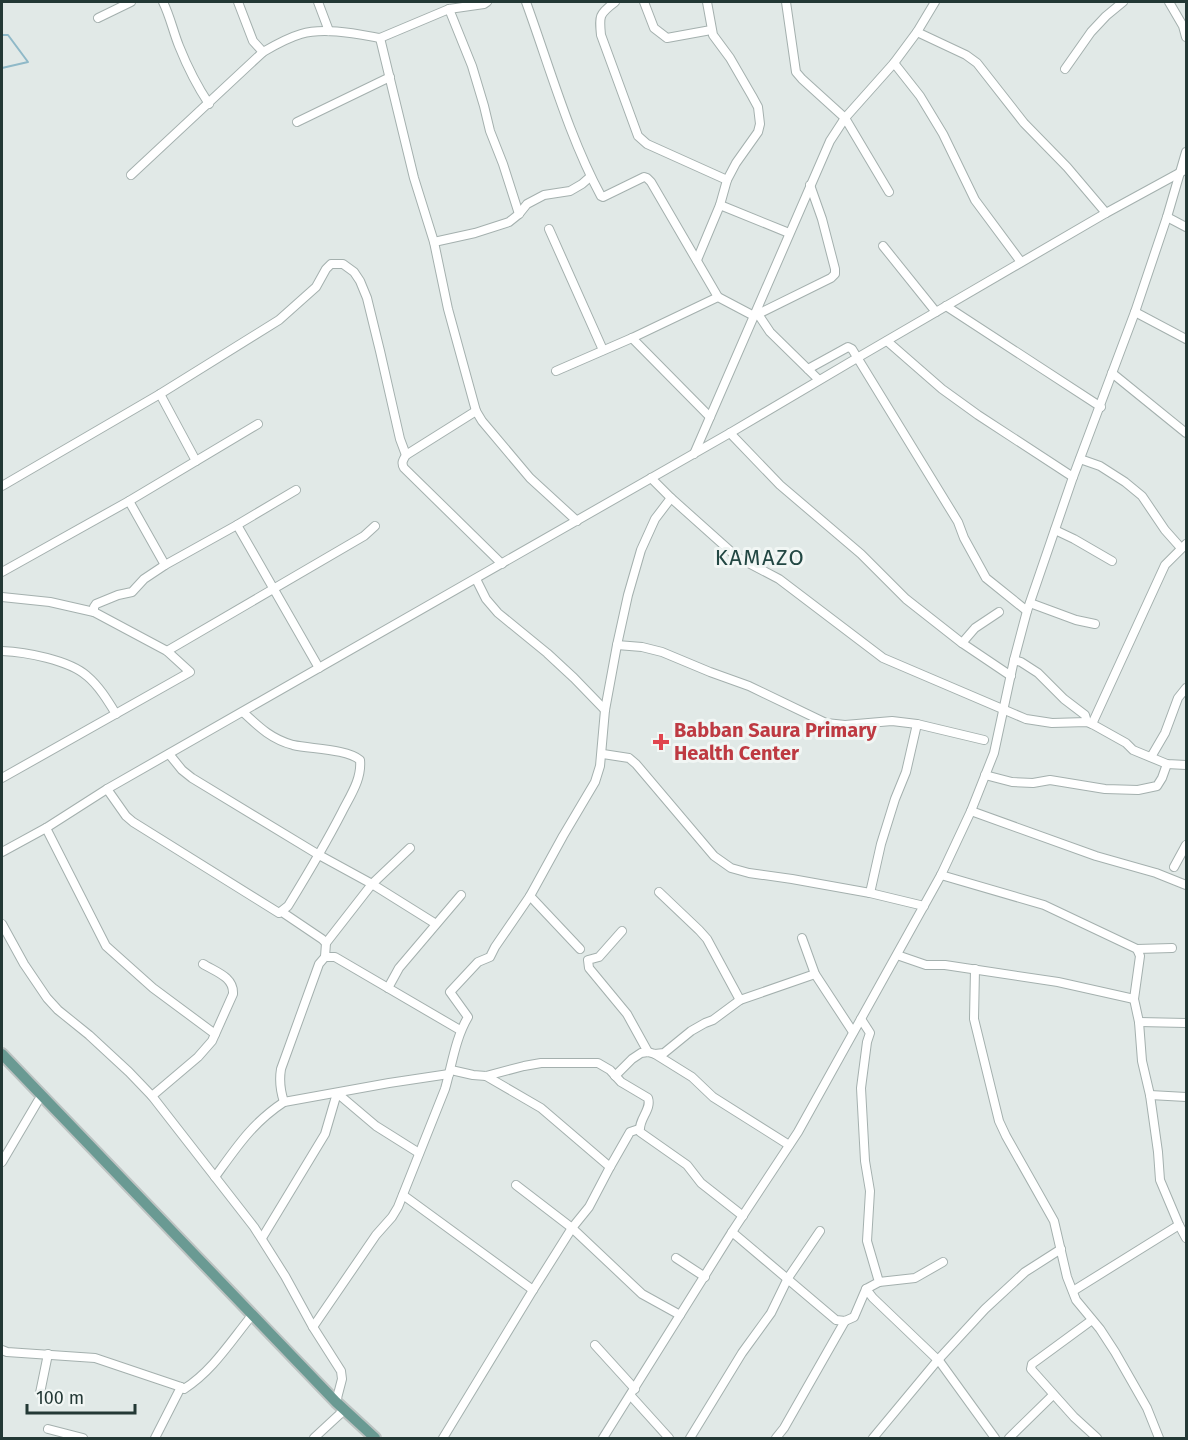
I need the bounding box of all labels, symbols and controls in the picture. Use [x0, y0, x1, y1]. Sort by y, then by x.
district label: KAMAZO [715, 544, 805, 571]
place label: Babban Saura Primary Health Center [674, 718, 877, 765]
marker: Babban Saura Primary Health Center [652, 733, 670, 751]
scale bar [27, 1377, 135, 1415]
text: 100 m [36, 1387, 84, 1409]

